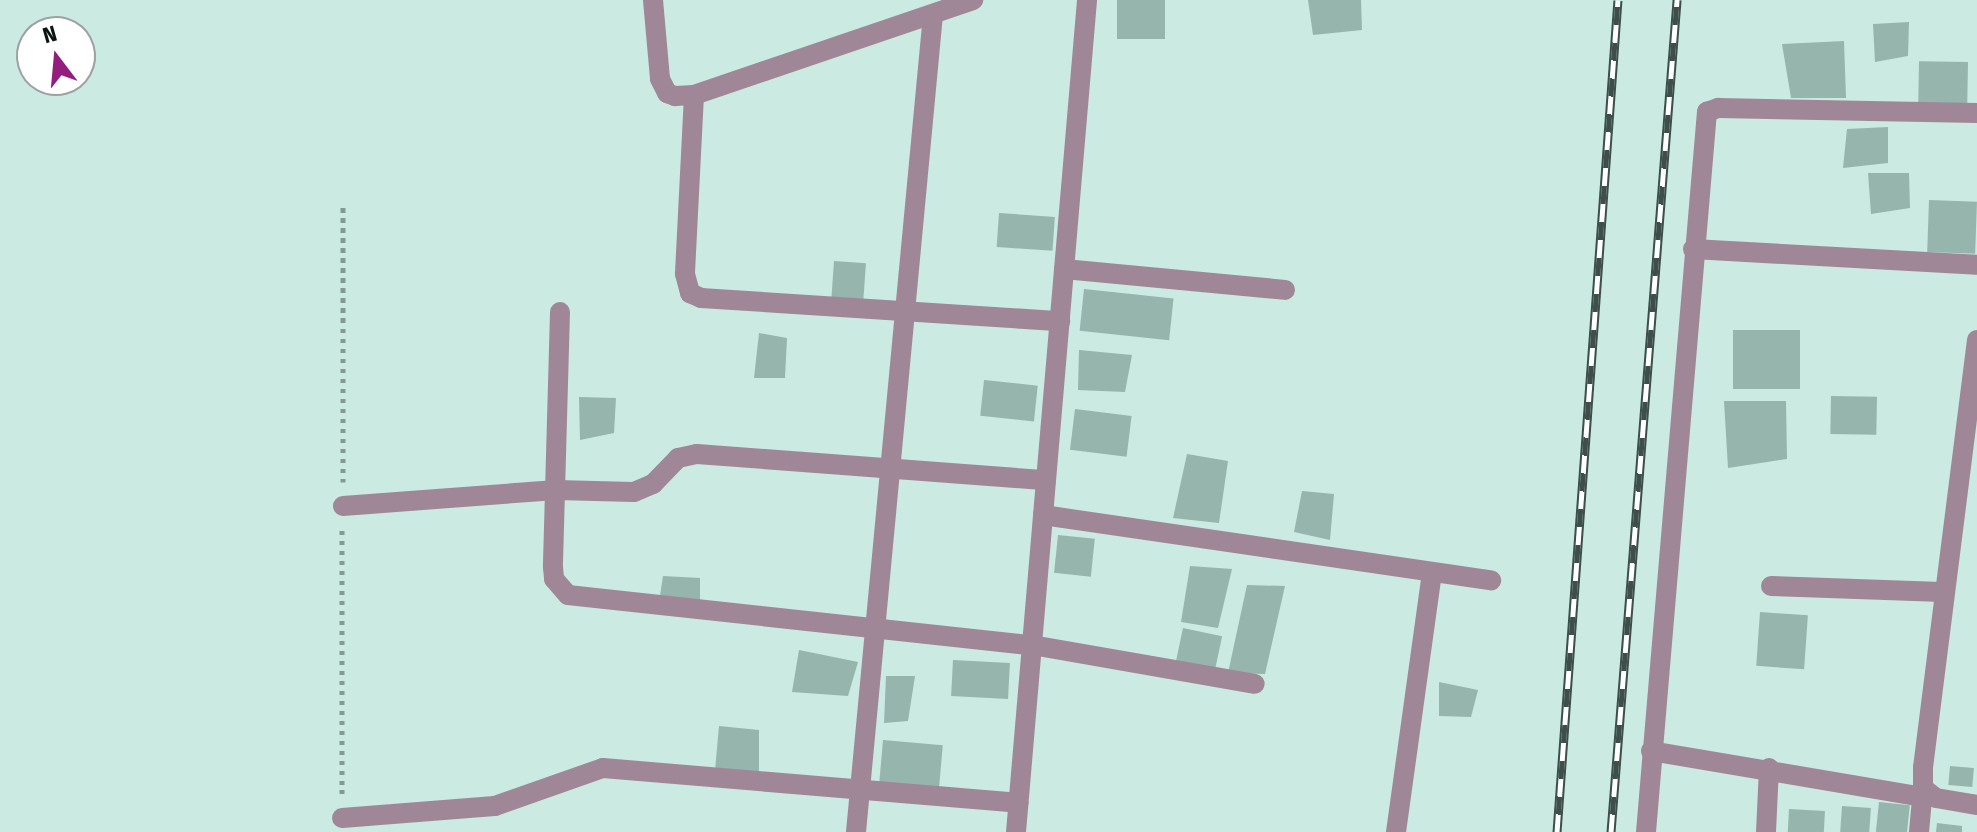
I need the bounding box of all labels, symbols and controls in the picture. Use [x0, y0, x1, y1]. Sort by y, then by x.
north arrow [16, 16, 96, 96]
text: N [40, 20, 60, 49]

